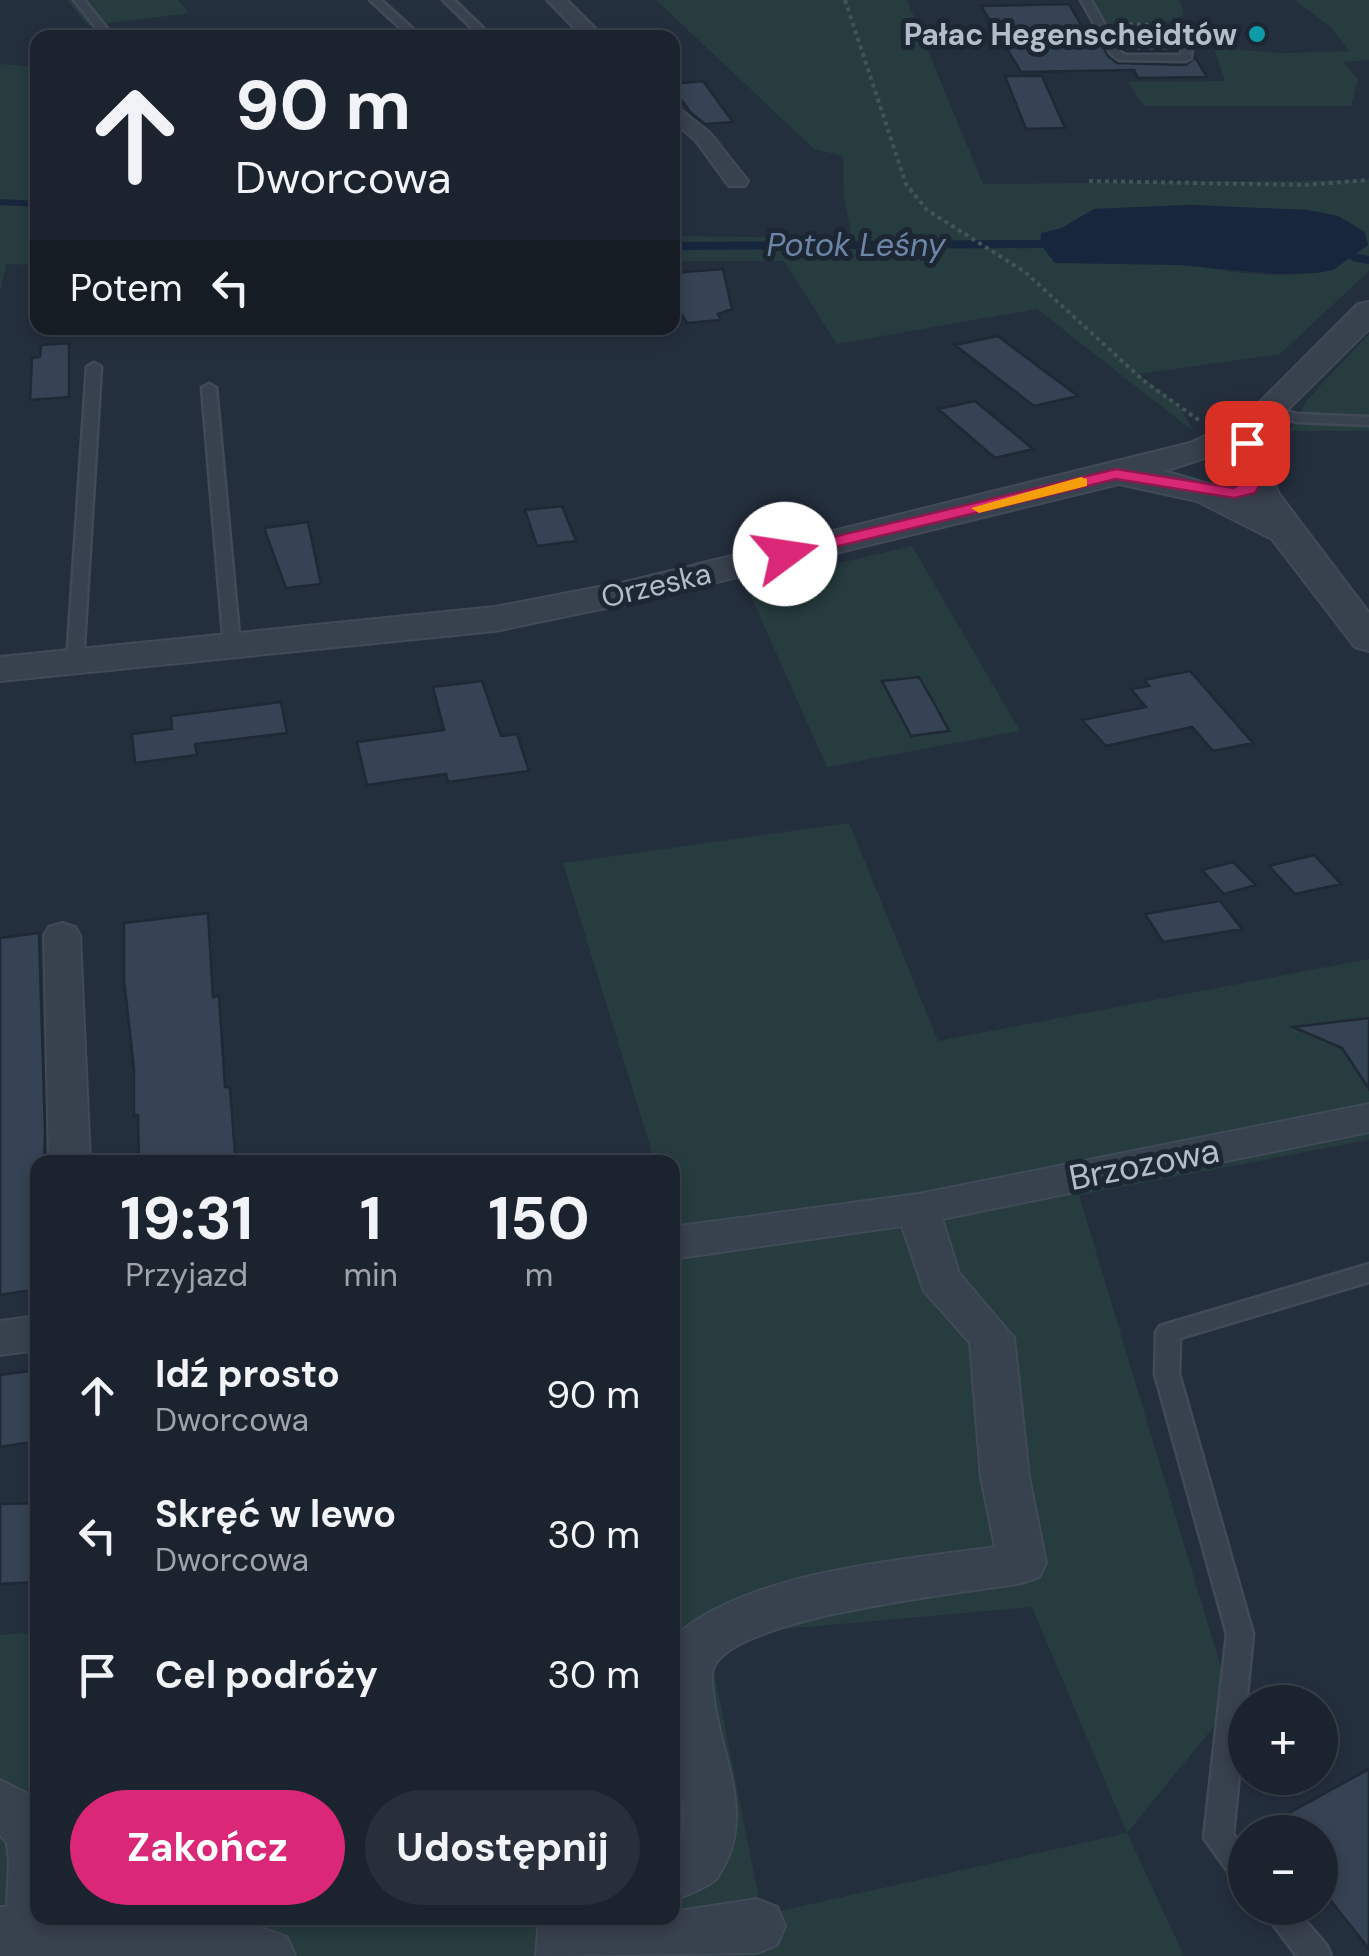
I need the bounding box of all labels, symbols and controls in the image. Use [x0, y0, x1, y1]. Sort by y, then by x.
place label: Pałac Hegenscheidtów [904, 15, 1237, 54]
marker: Pałac Hegenscheidtów [1246, 23, 1268, 45]
text: 90 m [235, 60, 411, 151]
icon: ahead [70, 70, 200, 200]
text: Dworcowa [235, 148, 452, 207]
water label: Potok Leśny [766, 224, 947, 266]
icon: left [203, 260, 258, 315]
text: Potem [70, 263, 183, 313]
pin [1205, 401, 1290, 486]
icon: arrive [1220, 416, 1275, 471]
position arrow [733, 502, 837, 606]
street label: Orzeska [597, 553, 715, 617]
street label: Brzozowa [1065, 1127, 1223, 1201]
text: 19:31 [120, 1179, 253, 1258]
text: 1 [360, 1179, 382, 1258]
text: 150 [488, 1179, 590, 1258]
text: Przyjazd [125, 1254, 248, 1296]
text: min [343, 1254, 398, 1296]
text: m [525, 1254, 553, 1296]
text: Idź prosto [155, 1349, 340, 1399]
icon: ahead [70, 1368, 125, 1423]
text: 90 m [546, 1370, 640, 1420]
text: Dworcowa [155, 1399, 309, 1441]
text: Skręć w lewo [155, 1489, 396, 1539]
icon: left [70, 1508, 125, 1563]
text: 30 m [548, 1510, 640, 1560]
text: Dworcowa [155, 1539, 309, 1581]
icon: arrive [70, 1648, 125, 1703]
text: Cel podróży [155, 1650, 378, 1700]
text: 30 m [548, 1650, 640, 1700]
map controls [1228, 1685, 1338, 1925]
button: + [1228, 1685, 1338, 1795]
button: Zakończ [70, 1790, 345, 1905]
button: Udostępnij [365, 1790, 640, 1905]
button: − [1228, 1815, 1338, 1925]

